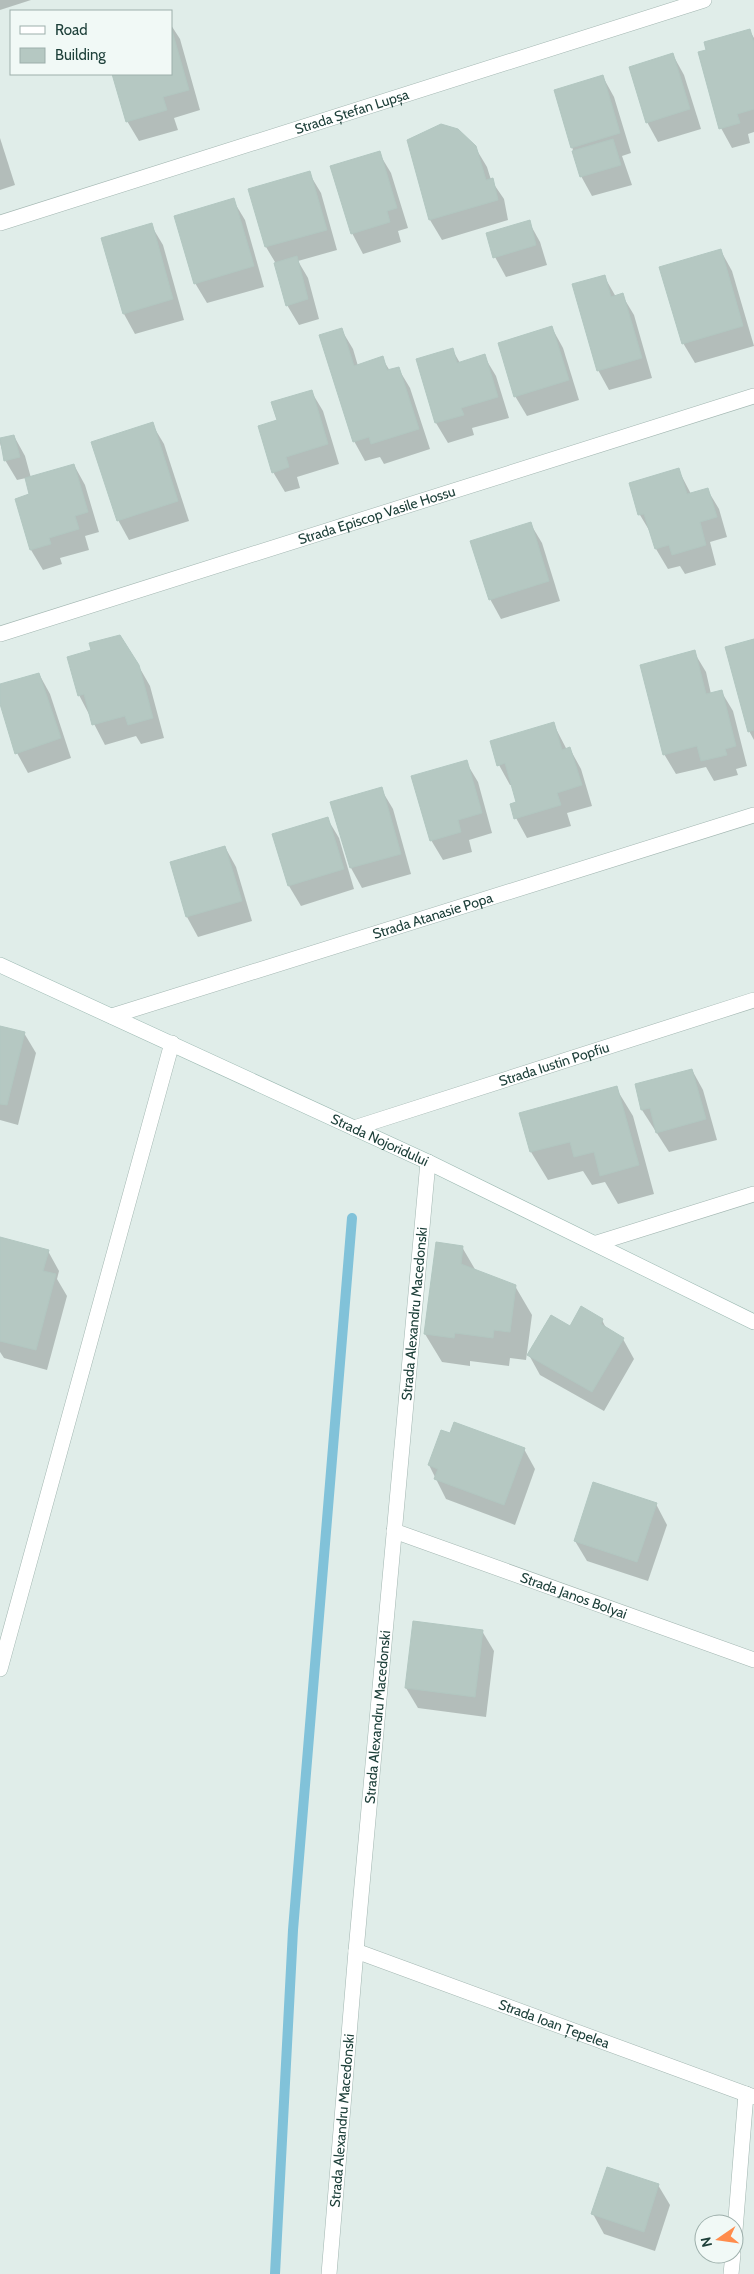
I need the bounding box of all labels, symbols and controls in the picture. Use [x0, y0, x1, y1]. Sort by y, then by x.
legend [10, 10, 172, 75]
text: Road [55, 21, 88, 39]
text: Building [55, 46, 106, 64]
street label: Strada Ștefan Lupșa [293, 85, 411, 138]
street label: Strada Episcop Vasile Hossu [296, 482, 458, 548]
street label: Strada Atanasie Popa [370, 888, 495, 943]
street label: Strada Iustin Popfiu [497, 1038, 611, 1090]
street label: Strada Nojoridului [328, 1110, 431, 1170]
street label: Strada Alexandru Macedonski [397, 1226, 431, 1401]
street label: Strada Janos Bolyai [518, 1568, 630, 1623]
street label: Strada Alexandru Macedonski [360, 1630, 394, 1805]
street label: Strada Ioan Țepelea [496, 1995, 612, 2052]
street label: Strada Alexandru Macedonski [326, 2033, 358, 2208]
north arrow [694, 2214, 744, 2264]
text: N [696, 2235, 716, 2249]

